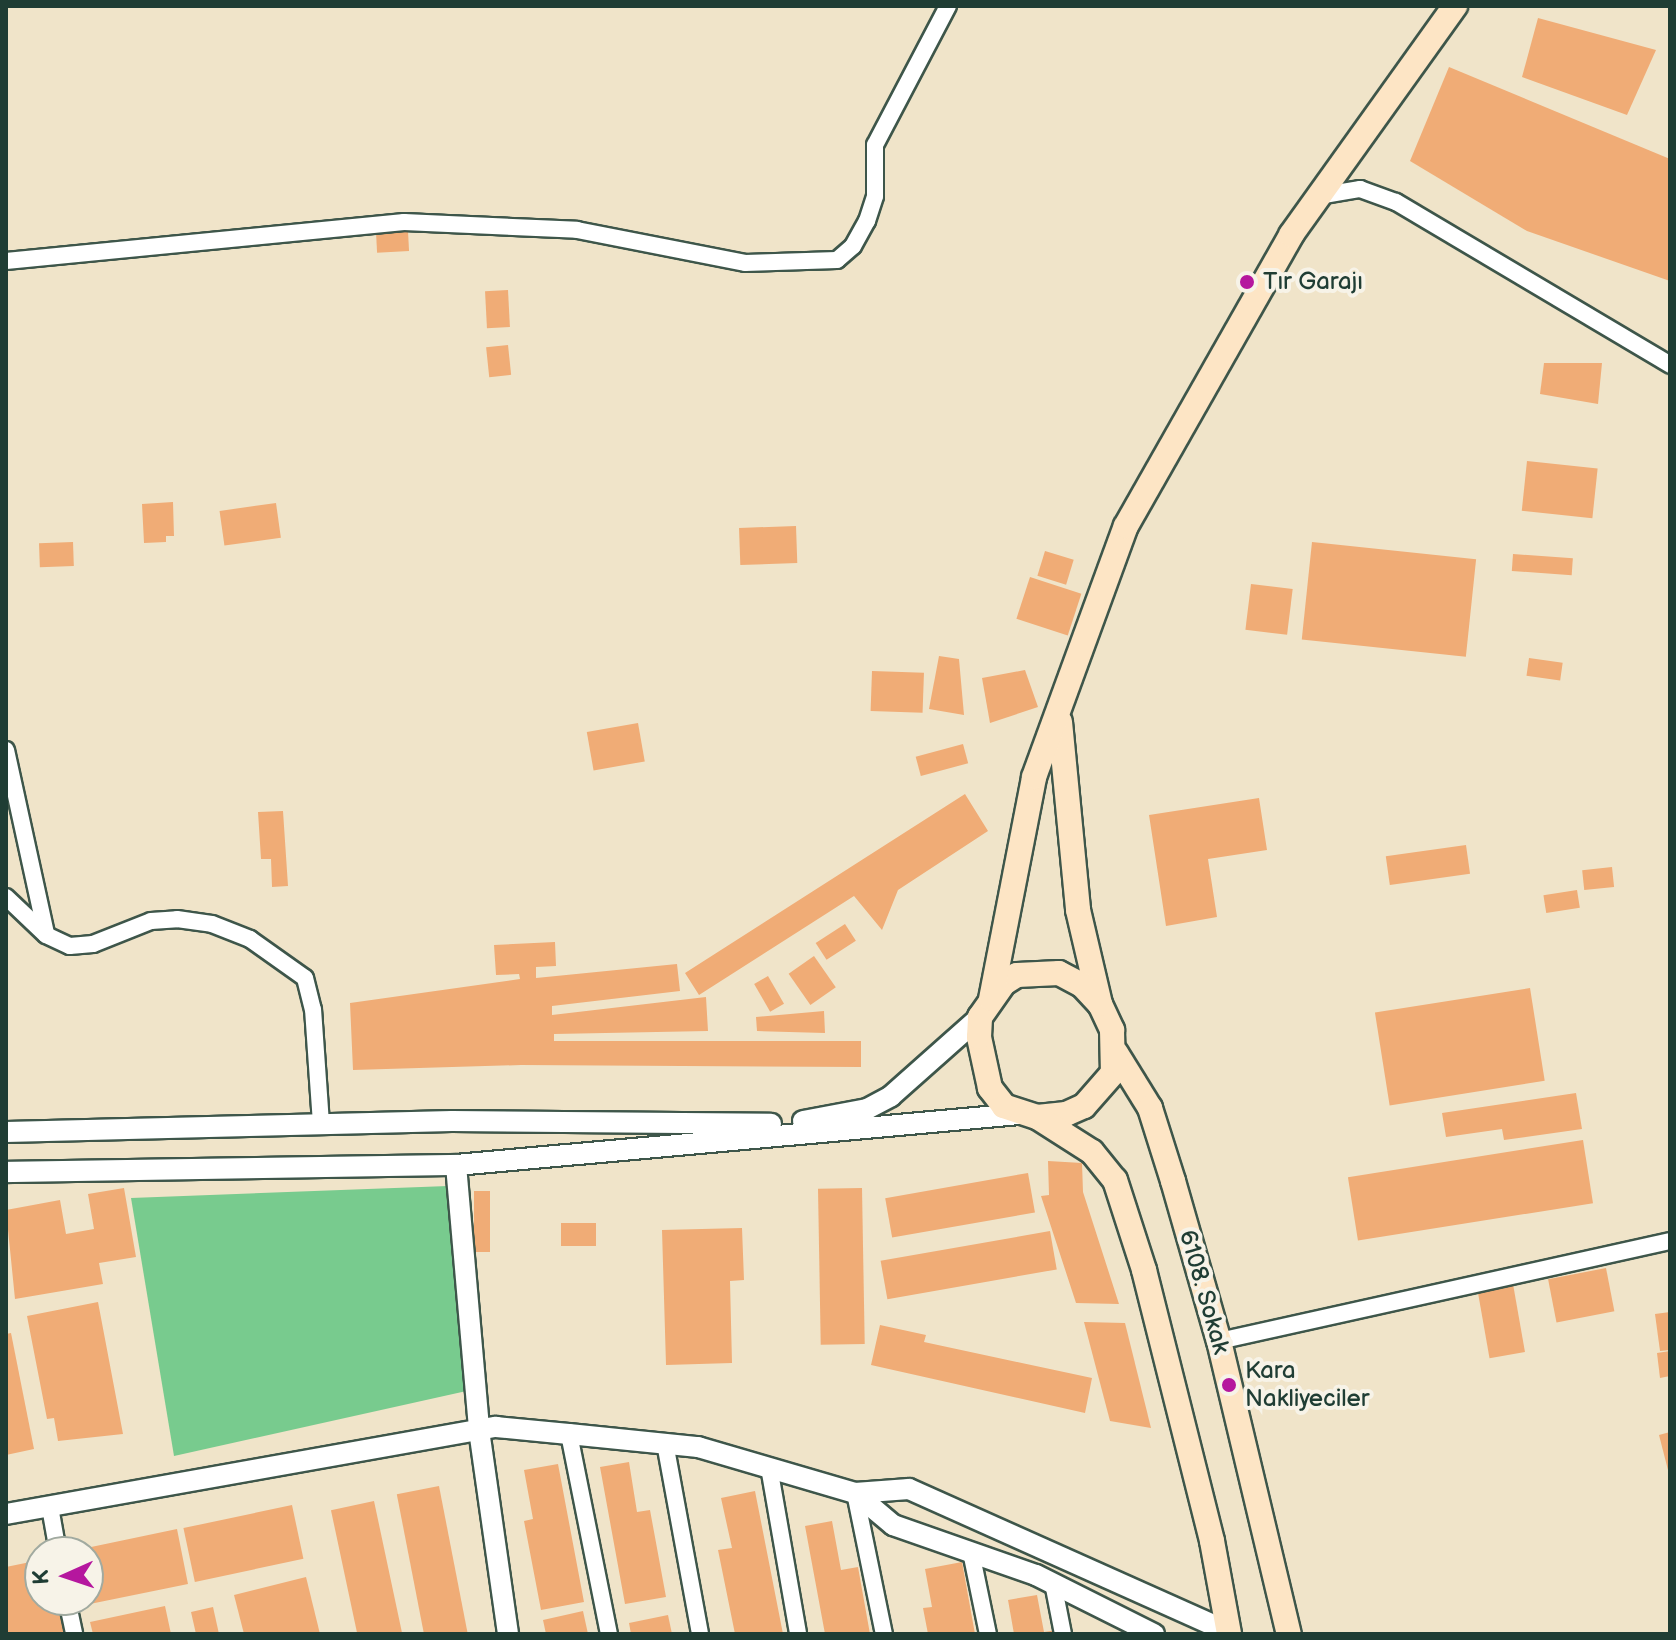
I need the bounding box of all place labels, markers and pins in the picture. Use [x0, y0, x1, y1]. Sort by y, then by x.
place label: Tır Garajı [1263, 268, 1363, 296]
marker: Tır Garajı [1238, 273, 1256, 291]
place label: Kara Nakliyeciler [1245, 1357, 1369, 1413]
marker: Kara Nakliyeciler [1220, 1376, 1238, 1394]

